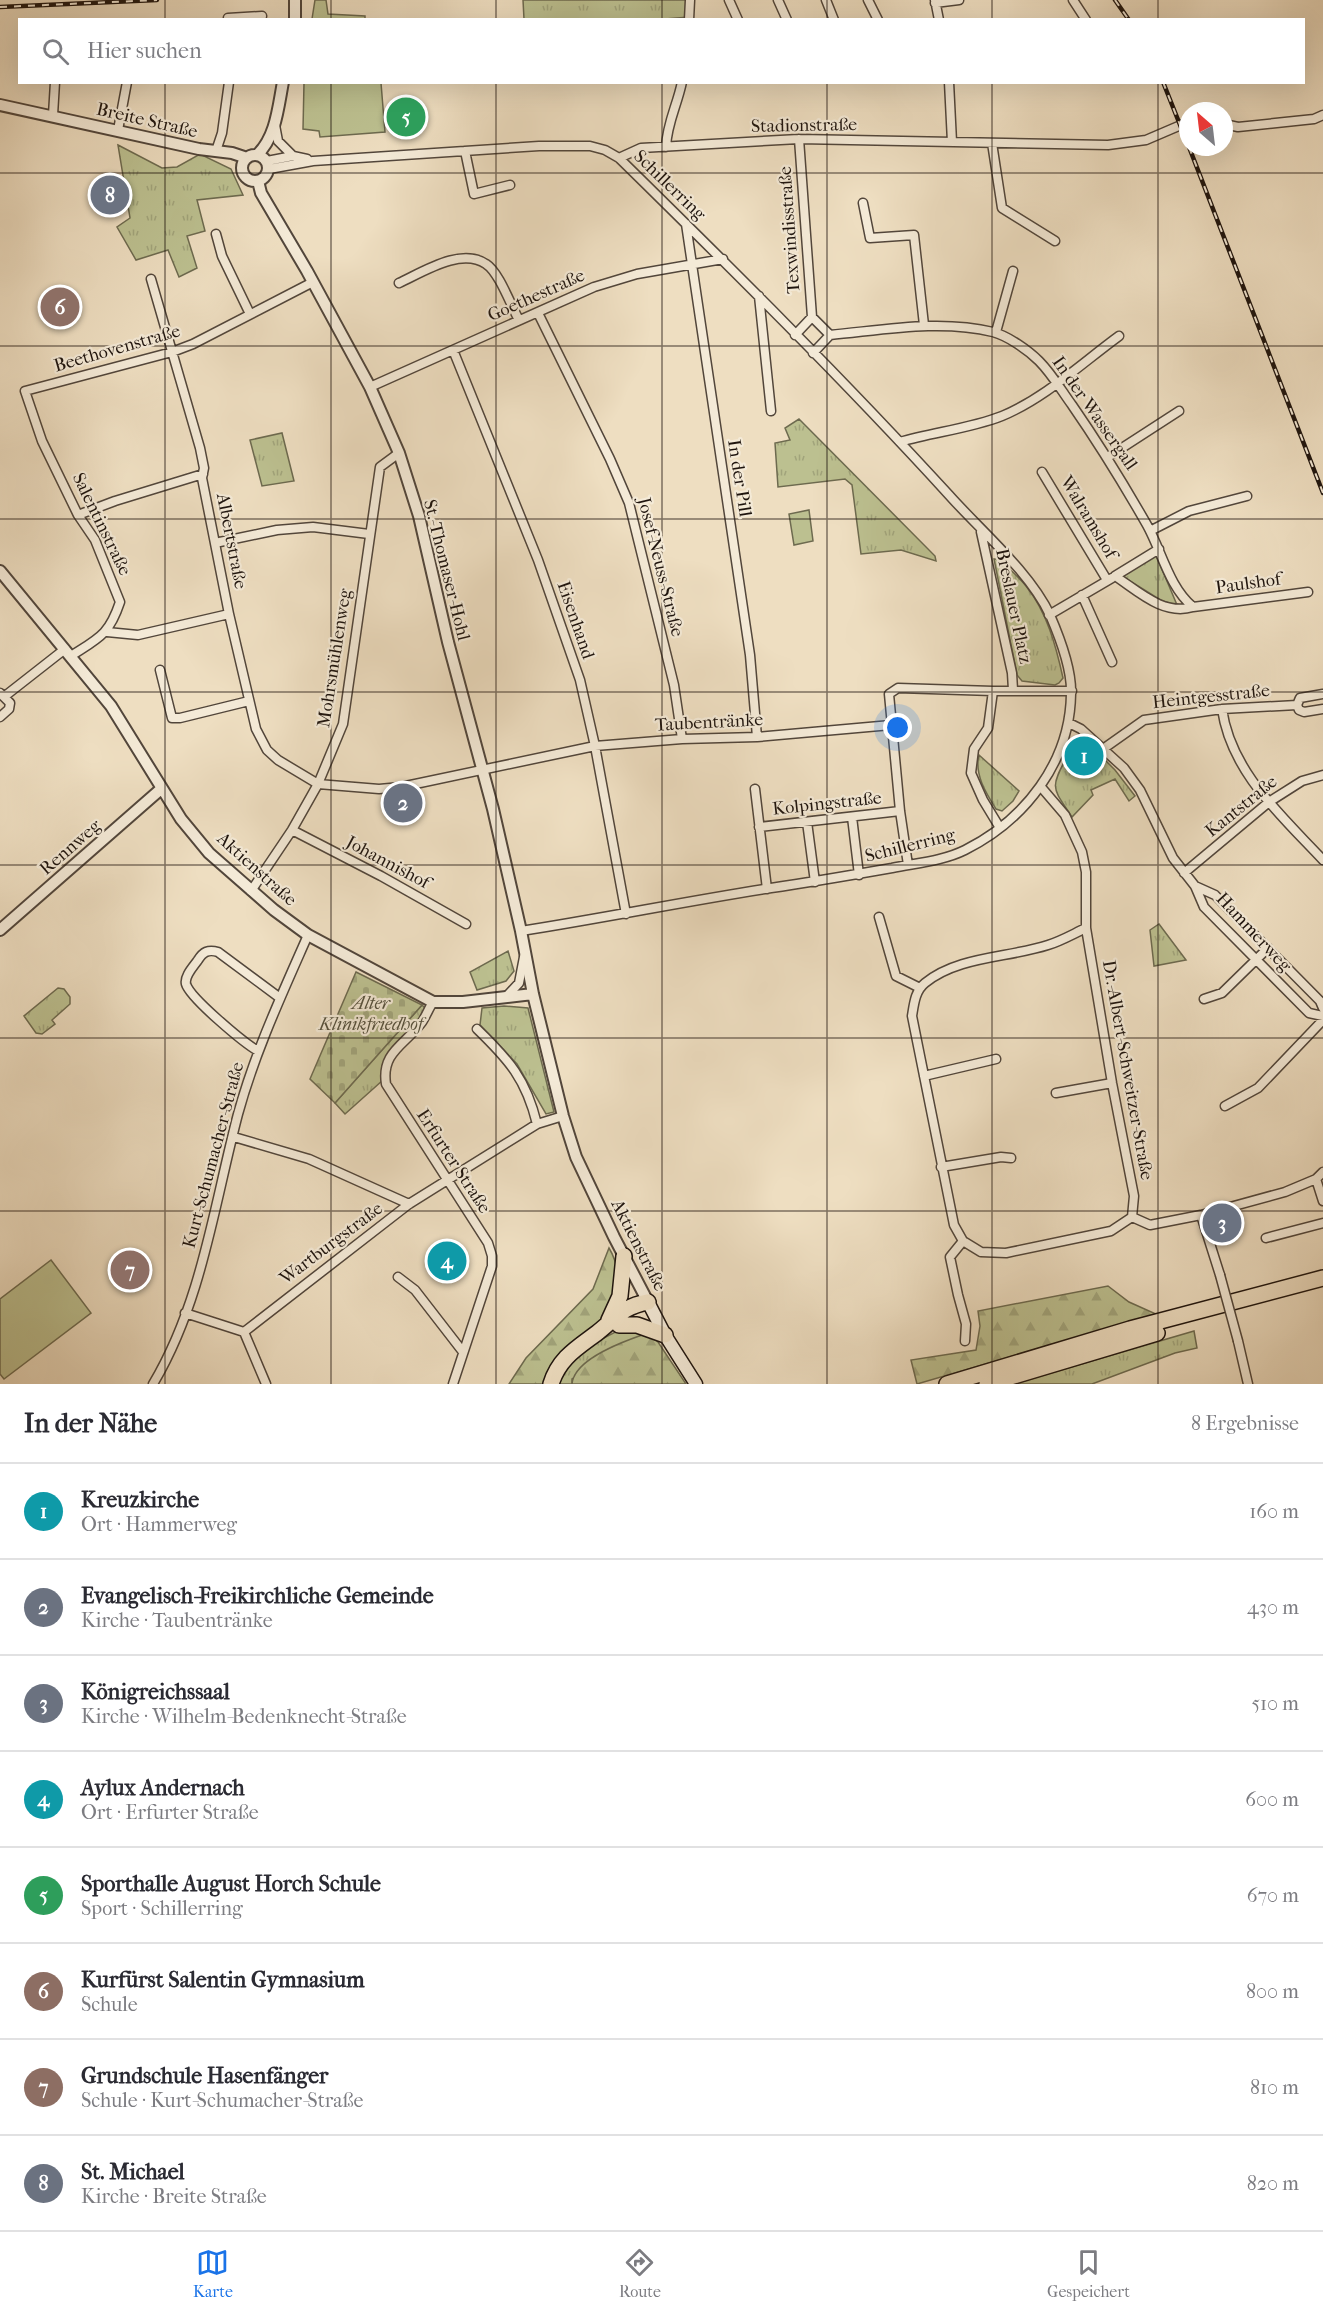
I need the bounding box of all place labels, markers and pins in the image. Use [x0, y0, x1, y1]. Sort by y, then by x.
pin: 5 [386, 94, 426, 140]
pin: 8 [90, 172, 130, 218]
pin: 6 [40, 284, 80, 330]
pin: 1 [1064, 734, 1104, 778]
pin: 2 [384, 780, 422, 826]
pin: 3 [1202, 1200, 1242, 1246]
pin: 4 [428, 1238, 466, 1284]
pin: 7 [110, 1248, 150, 1292]

